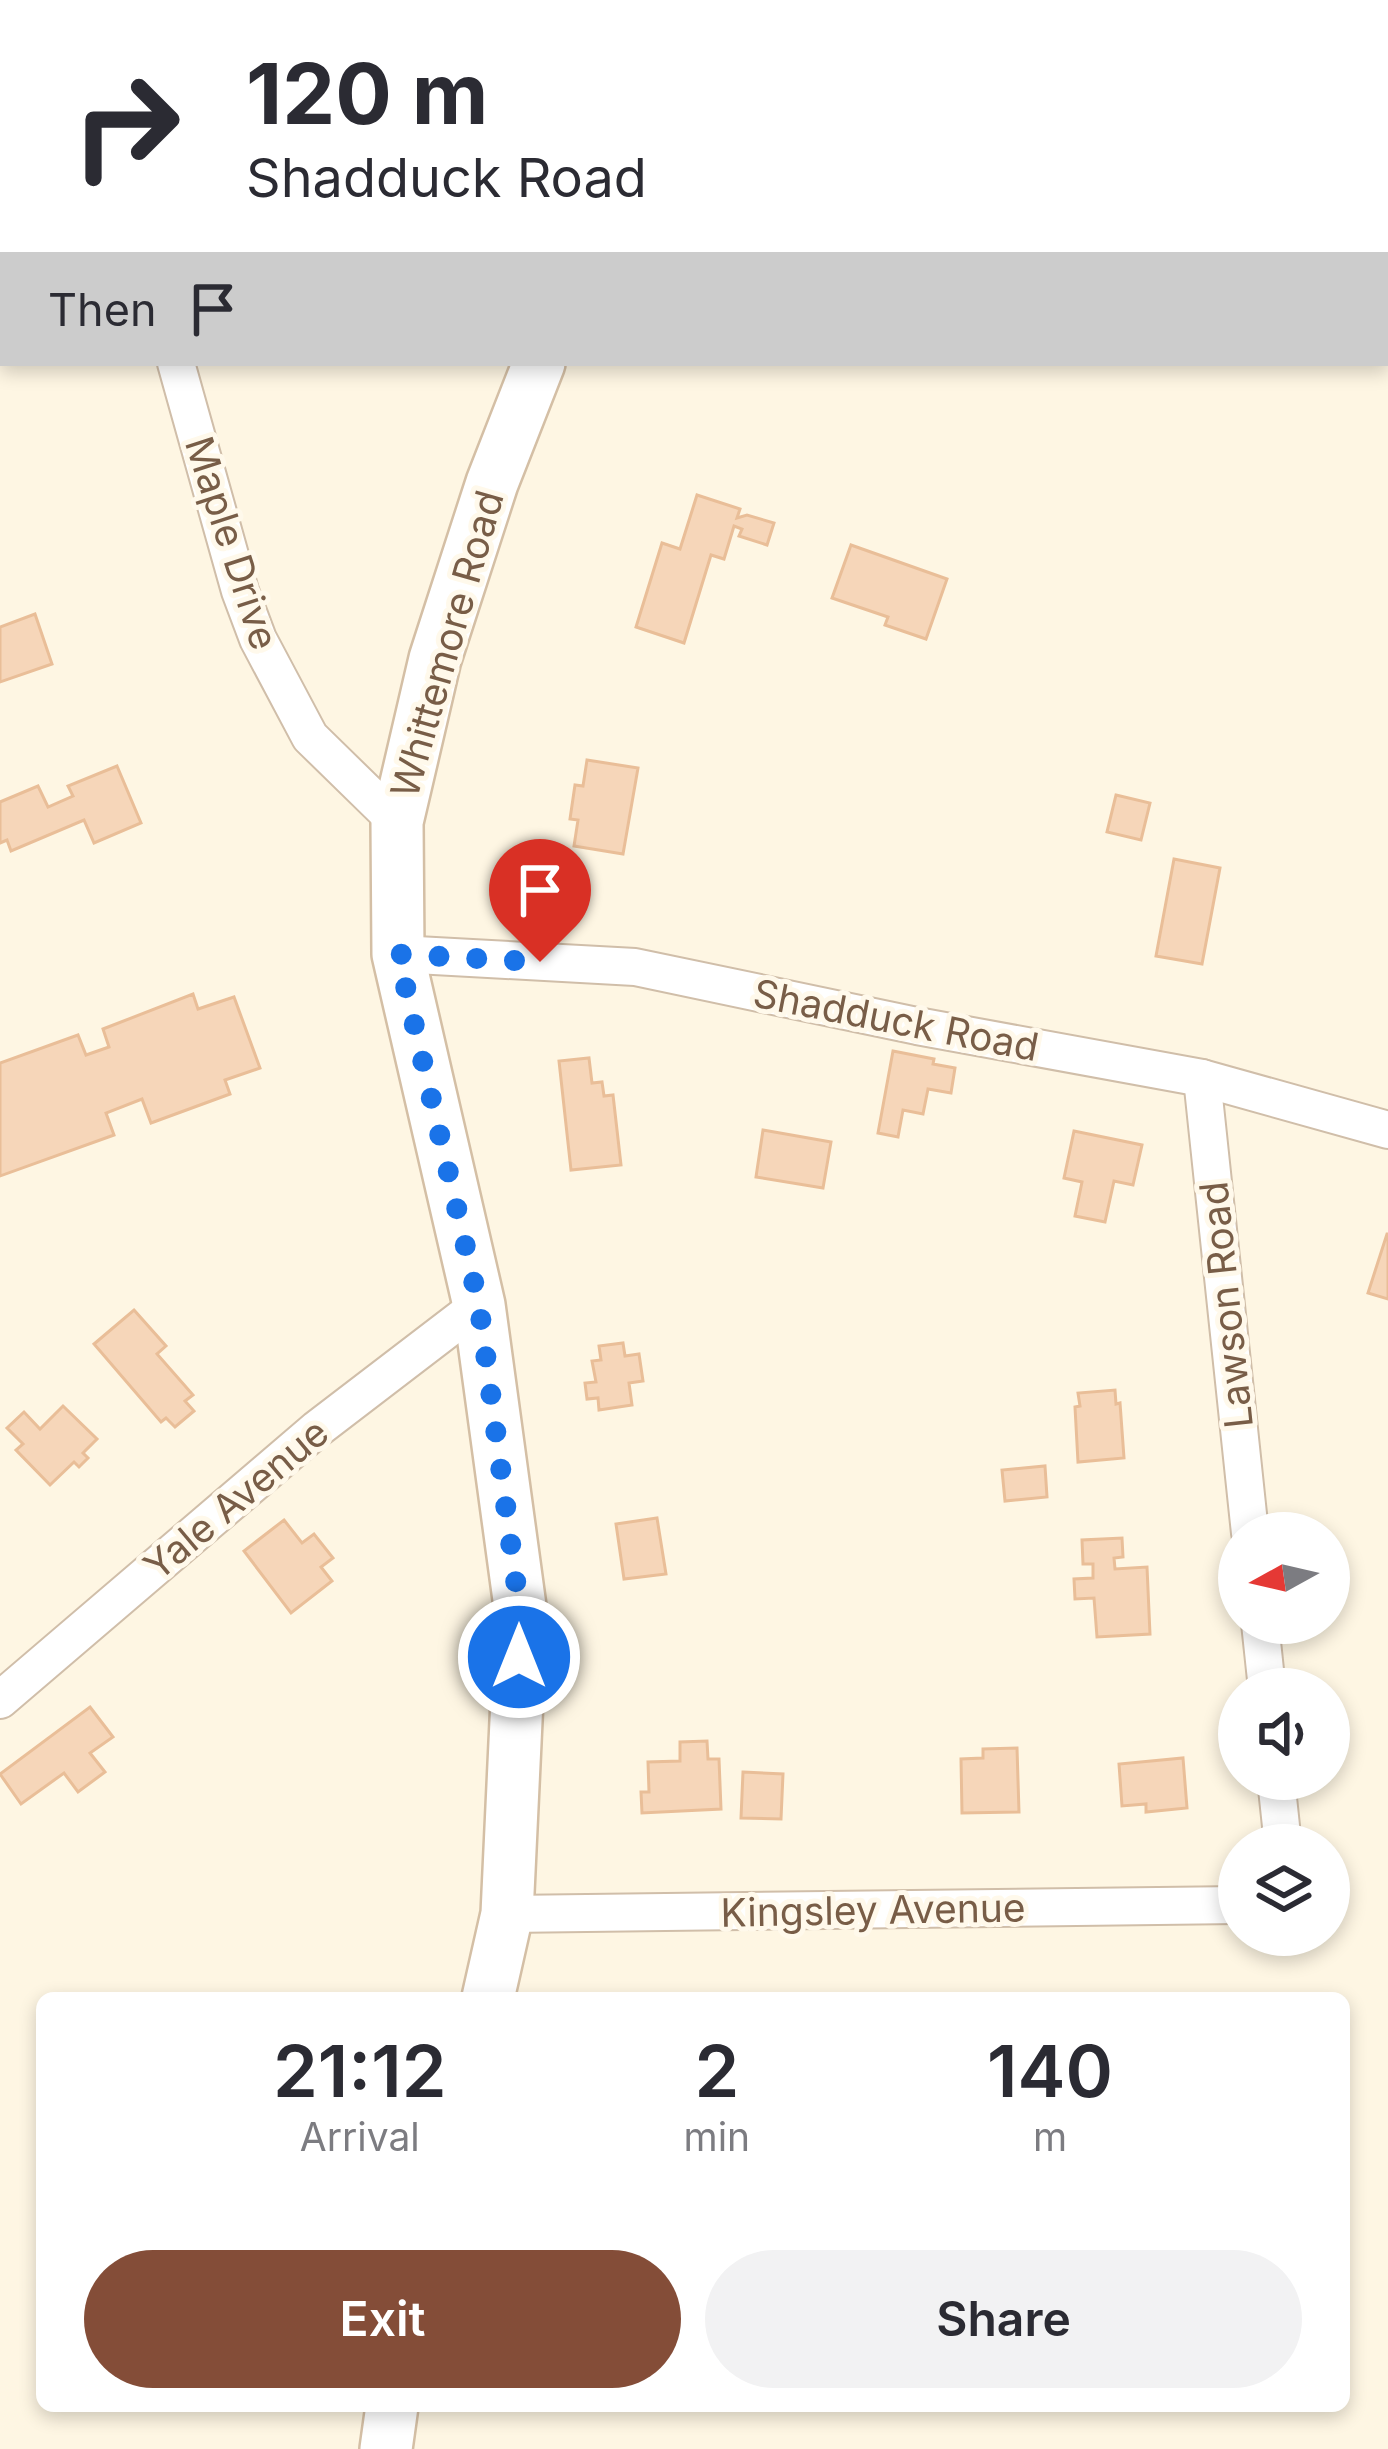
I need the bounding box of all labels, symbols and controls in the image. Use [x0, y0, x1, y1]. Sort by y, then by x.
text: 120 m [246, 43, 488, 144]
icon: right [48, 48, 204, 204]
text: Shadduck Road [246, 145, 647, 210]
icon: arrive [180, 276, 246, 342]
text: Then [48, 282, 156, 337]
street label: Maple Drive [176, 431, 289, 655]
street label: Whittemore Road [380, 485, 513, 803]
pin [489, 839, 591, 962]
icon: arrive [507, 857, 573, 923]
street label: Shadduck Road [750, 969, 1043, 1070]
street label: Lawson Road [1189, 1179, 1262, 1431]
street label: Yale Avenue [134, 1408, 337, 1589]
north arrow [1218, 1512, 1350, 1644]
map controls [1218, 1512, 1350, 1956]
position arrow [456, 1594, 582, 1720]
button: sound [1218, 1668, 1350, 1800]
button: layers [1218, 1824, 1350, 1956]
street label: Kingsley Avenue [720, 1883, 1026, 1936]
text: 21:12 [273, 2027, 447, 2114]
text: 2 [694, 2027, 739, 2114]
text: 140 [987, 2027, 1113, 2114]
text: Arrival [300, 2113, 420, 2160]
text: min [683, 2113, 750, 2160]
text: m [1033, 2113, 1067, 2160]
button: Exit [84, 2250, 681, 2388]
button: Share [705, 2250, 1302, 2388]

